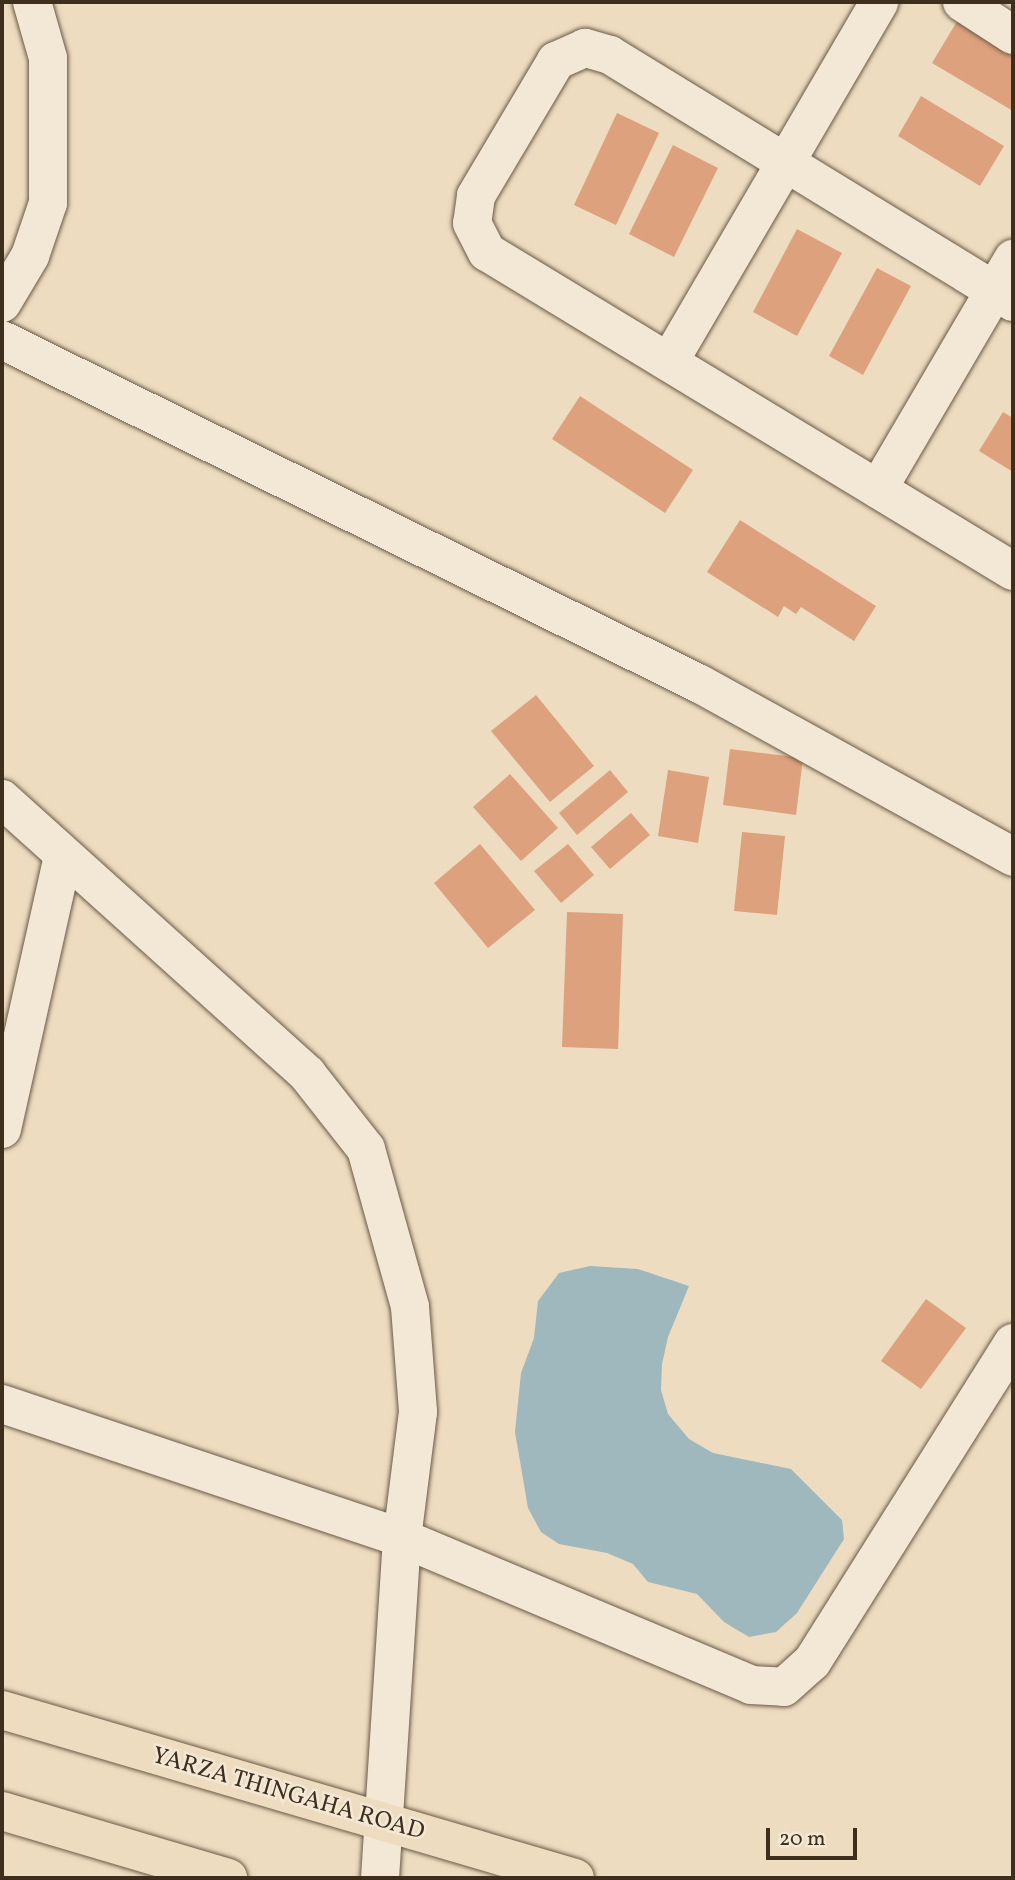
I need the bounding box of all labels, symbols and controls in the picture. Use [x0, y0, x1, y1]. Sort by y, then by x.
street label: YARZA THINGAHA ROAD [148, 1742, 428, 1848]
scale bar [770, 1814, 861, 1858]
text: 20 m [779, 1825, 825, 1854]

